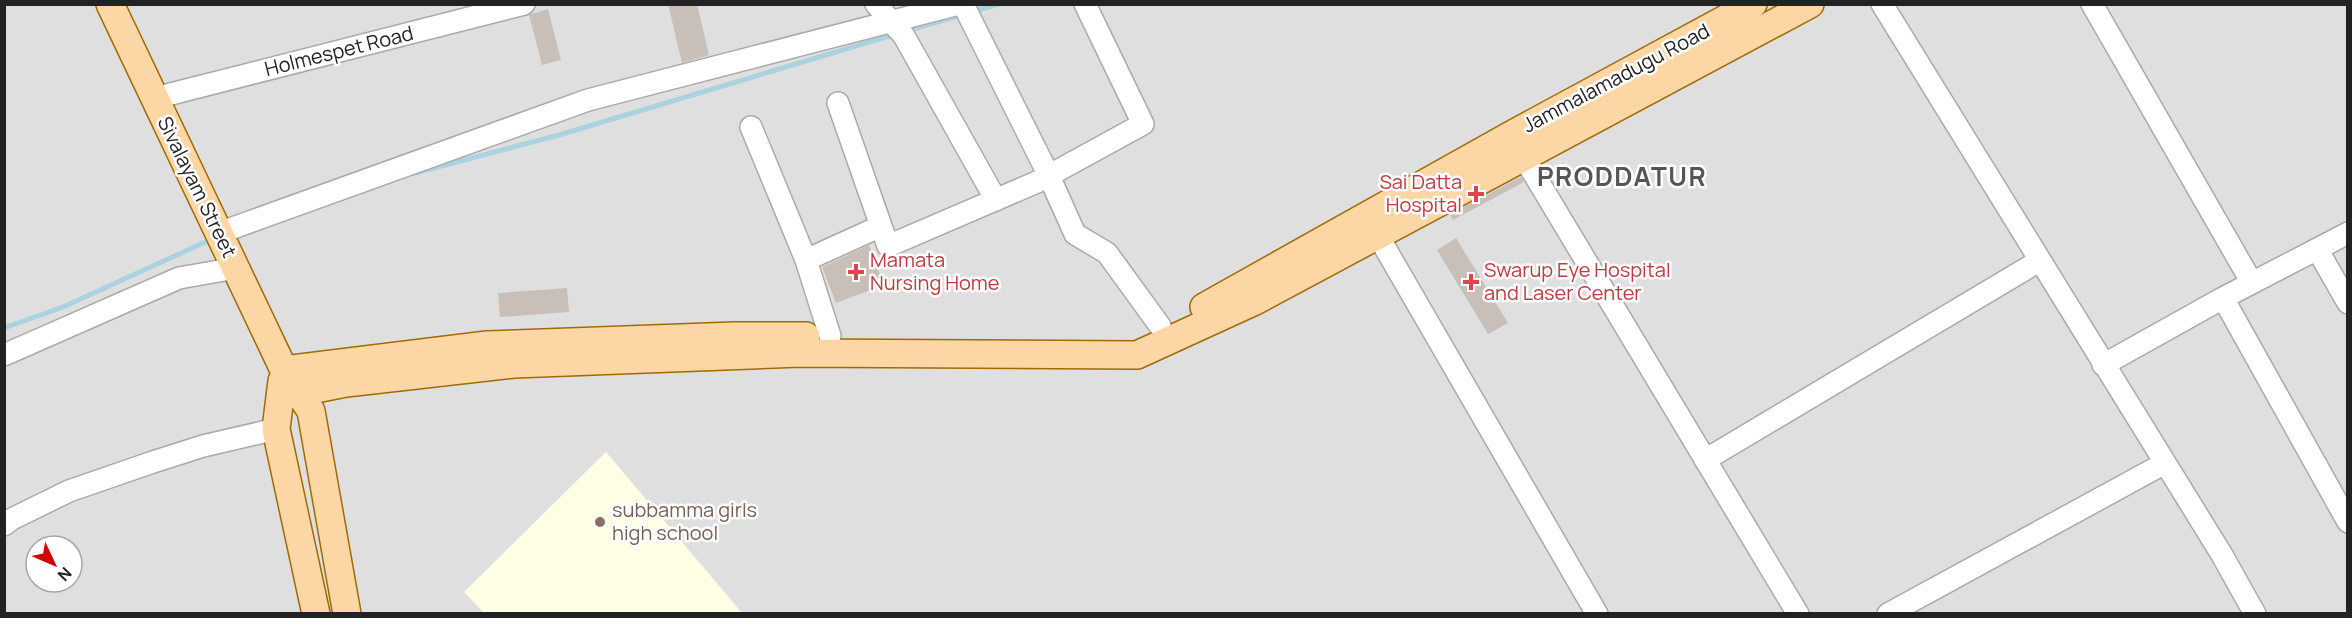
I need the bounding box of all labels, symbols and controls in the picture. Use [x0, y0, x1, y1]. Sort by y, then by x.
street label: Jammalamadugu Road [1518, 17, 1714, 138]
street label: Holmespet Road [262, 19, 416, 82]
street label: Sivalayam Street [152, 112, 243, 262]
district label: PRODDATUR [1537, 158, 1707, 194]
place label: Sai Datta Hospital [1379, 168, 1462, 218]
marker: Sai Datta Hospital [1467, 185, 1485, 203]
place label: Mamata Nursing Home [870, 246, 999, 296]
place label: Swarup Eye Hospital and Laser Center [1484, 256, 1671, 306]
marker: Mamata Nursing Home [847, 263, 865, 281]
marker: Swarup Eye Hospital and Laser Center [1462, 273, 1480, 291]
place label: subbamma girls high school [612, 496, 757, 546]
marker: subbamma girls high school [593, 515, 607, 529]
north arrow [24, 534, 84, 594]
text: N [53, 563, 77, 586]

